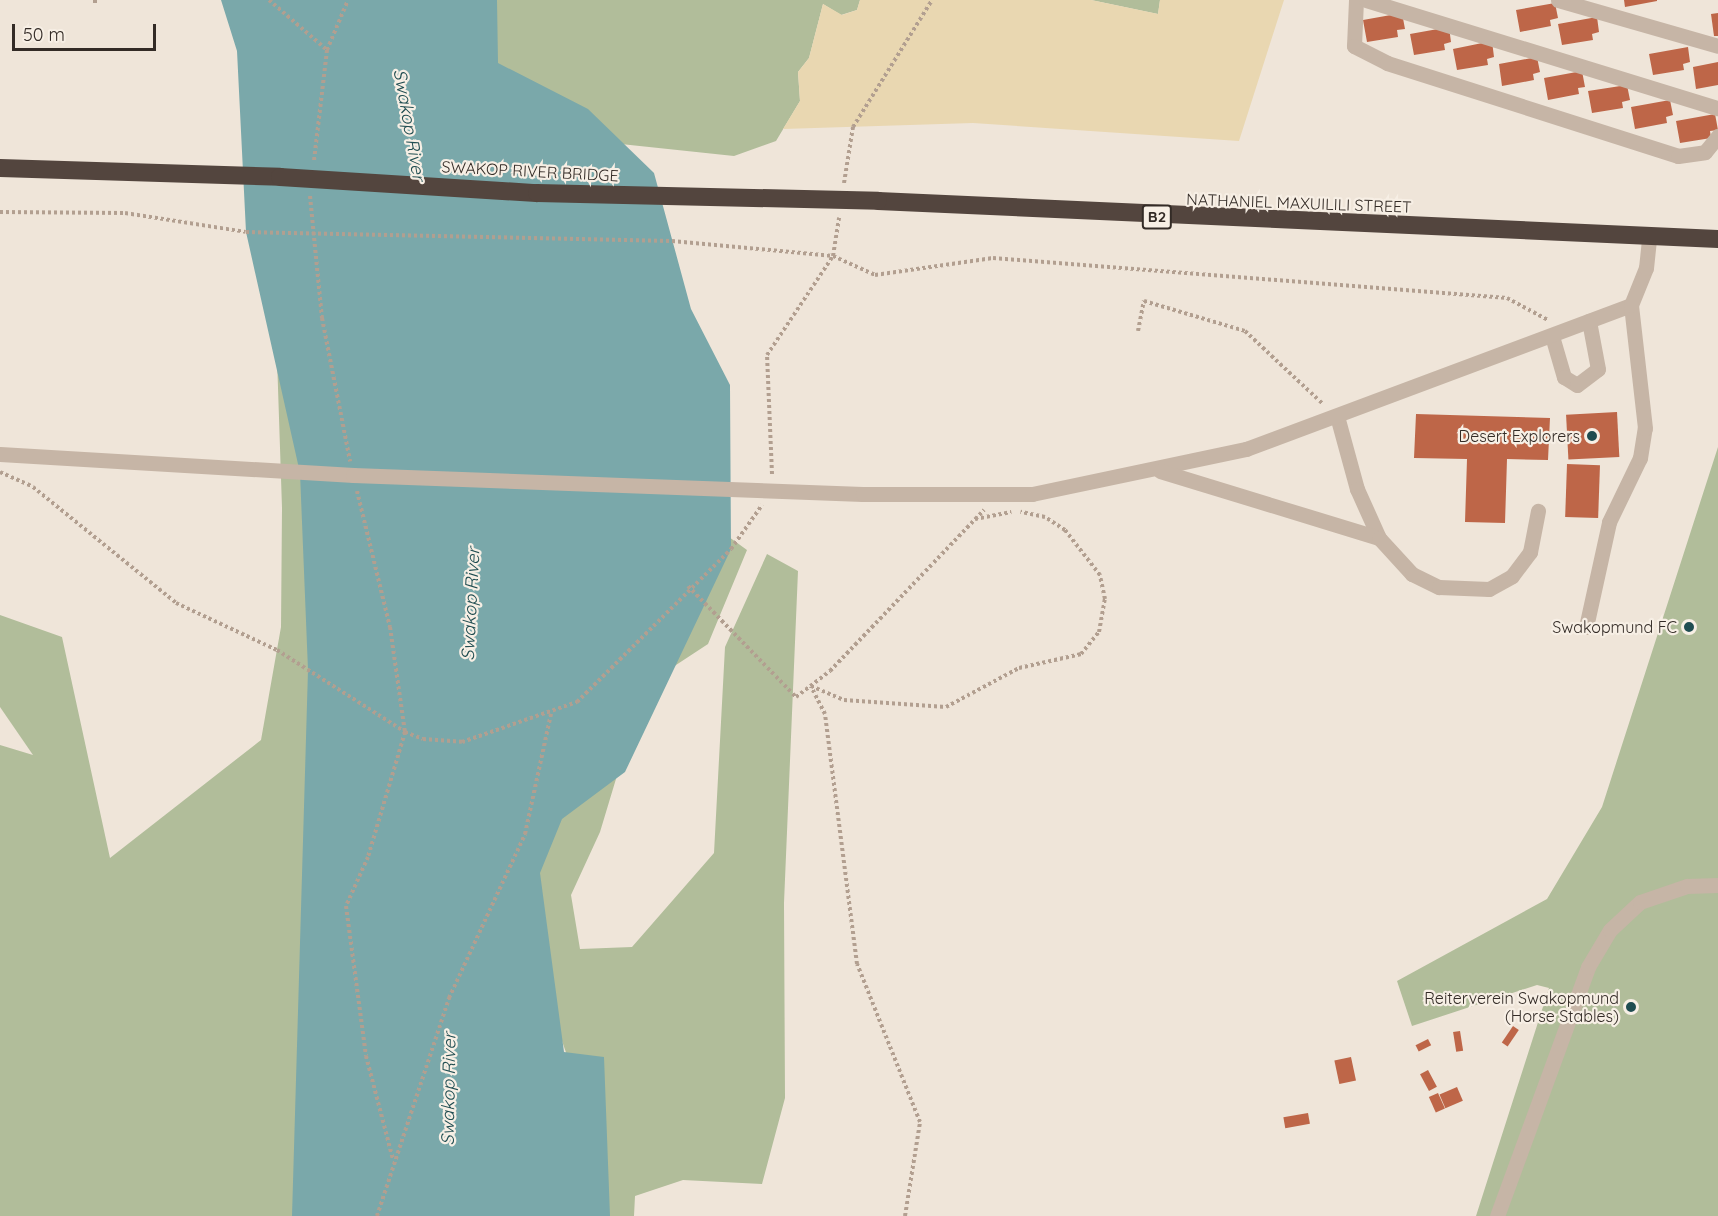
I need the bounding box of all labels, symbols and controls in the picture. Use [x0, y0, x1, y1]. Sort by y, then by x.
scale bar [15, 12, 159, 50]
text: 50 m [23, 23, 65, 46]
water label: Swakop River [389, 67, 429, 183]
street label: SWAKOP RIVER BRIDGE [441, 157, 619, 185]
street label: NATHANIEL MAXUILILI STREET [1186, 189, 1412, 217]
road number: B2 [1140, 205, 1174, 229]
place label: Desert Explorers [1459, 426, 1580, 446]
marker: Desert Explorers [1585, 429, 1599, 443]
water label: Swakop River [457, 547, 485, 661]
place label: Swakopmund FC [1552, 617, 1677, 637]
marker: Swakopmund FC [1682, 620, 1696, 634]
place label: Reiterverein Swakopmund (Horse Stables) [1424, 988, 1619, 1026]
marker: Reiterverein Swakopmund (Horse Stables) [1624, 1000, 1638, 1014]
water label: Swakop River [437, 1032, 461, 1146]

